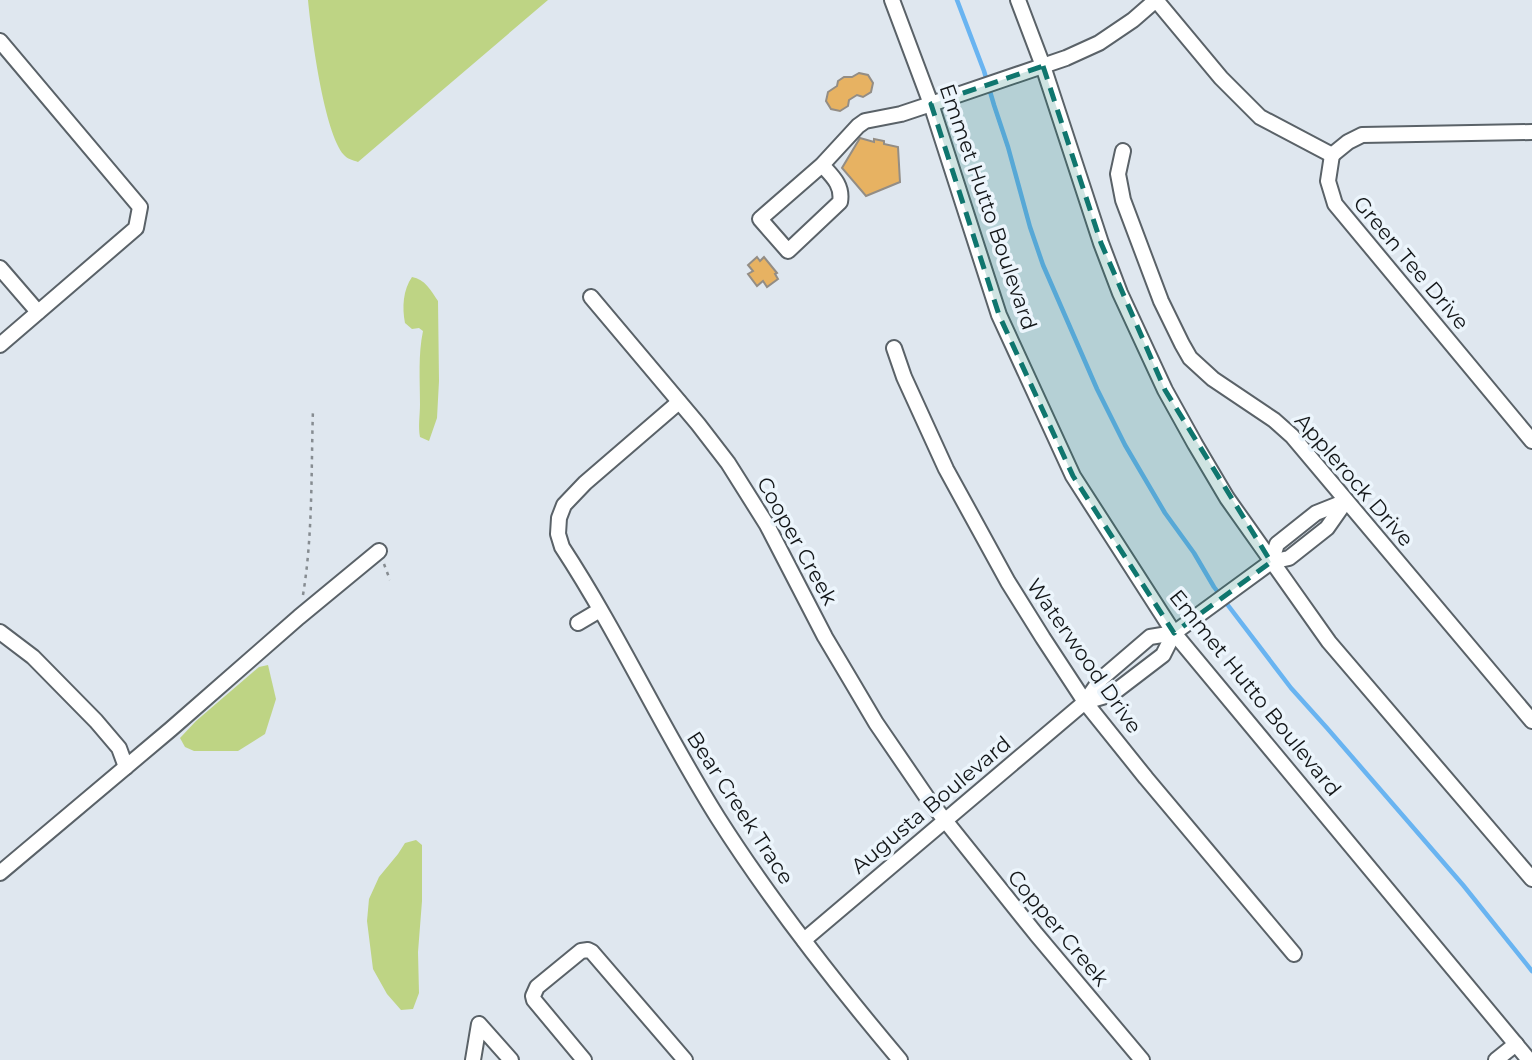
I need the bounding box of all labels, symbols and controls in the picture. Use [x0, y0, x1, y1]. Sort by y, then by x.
street label: Emmet Hutto Boulevard [935, 81, 1042, 333]
street label: Green Tee Drive [1348, 191, 1474, 334]
street label: Applerock Drive [1290, 408, 1419, 551]
street label: Cooper Creek [752, 472, 843, 610]
street label: Waterwood Drive [1022, 573, 1147, 738]
street label: Emmet Hutto Boulevard [1164, 584, 1346, 801]
street label: Bear Creek Trace [682, 727, 799, 889]
street label: Augusta Boulevard [846, 731, 1016, 879]
street label: Copper Creek [1003, 865, 1114, 991]

